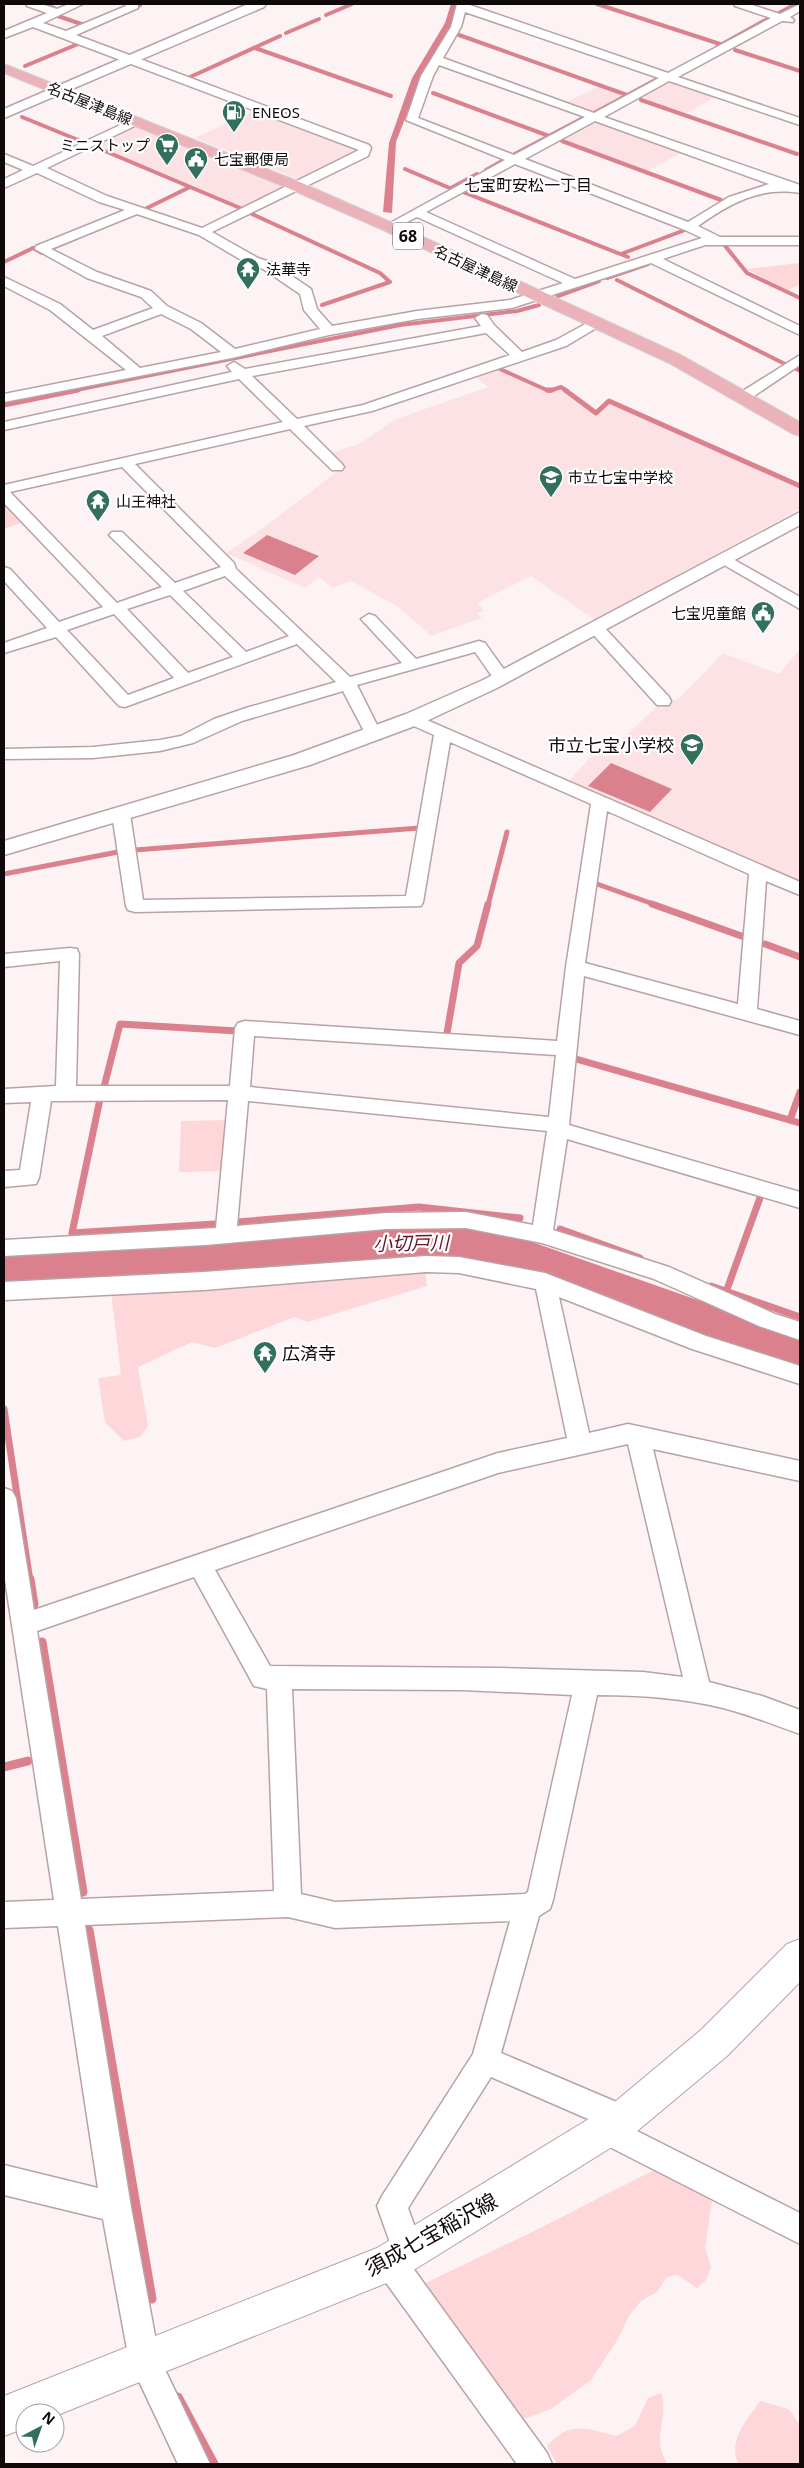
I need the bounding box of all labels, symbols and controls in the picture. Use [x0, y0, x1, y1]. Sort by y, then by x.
street label: 名古屋津島線 [45, 77, 135, 129]
fuel station icon: ENEOS [221, 99, 247, 133]
place label: ENEOS [252, 102, 300, 122]
supermarket icon: ミニストップ [154, 132, 180, 166]
place label: ミニストップ [60, 135, 150, 155]
public building icon: 七宝郵便局 [183, 146, 209, 180]
place label: 七宝郵便局 [214, 149, 289, 169]
district label: 七宝町安松一丁目 [464, 174, 592, 196]
road number: 68 [393, 222, 423, 250]
street label: 名古屋津島線 [431, 240, 521, 296]
temple icon: 法華寺 [235, 256, 261, 290]
place label: 法華寺 [266, 259, 311, 279]
school or university icon: 市立七宝中学校 [538, 464, 564, 498]
place label: 市立七宝中学校 [568, 467, 673, 487]
temple icon: 山王神社 [85, 488, 111, 522]
place label: 山王神社 [116, 491, 176, 511]
public building icon: 七宝児童館 [750, 600, 776, 634]
place label: 七宝児童館 [671, 603, 746, 623]
school or university icon: 市立七宝小学校 [679, 732, 705, 766]
place label: 市立七宝小学校 [548, 733, 674, 757]
water label: 小切戸川 [373, 1229, 451, 1257]
temple icon: 広済寺 [252, 1340, 278, 1374]
place label: 広済寺 [282, 1341, 336, 1365]
street label: 須成七宝稲沢線 [360, 2186, 502, 2282]
north arrow [15, 2403, 65, 2453]
text: N [38, 2407, 59, 2429]

